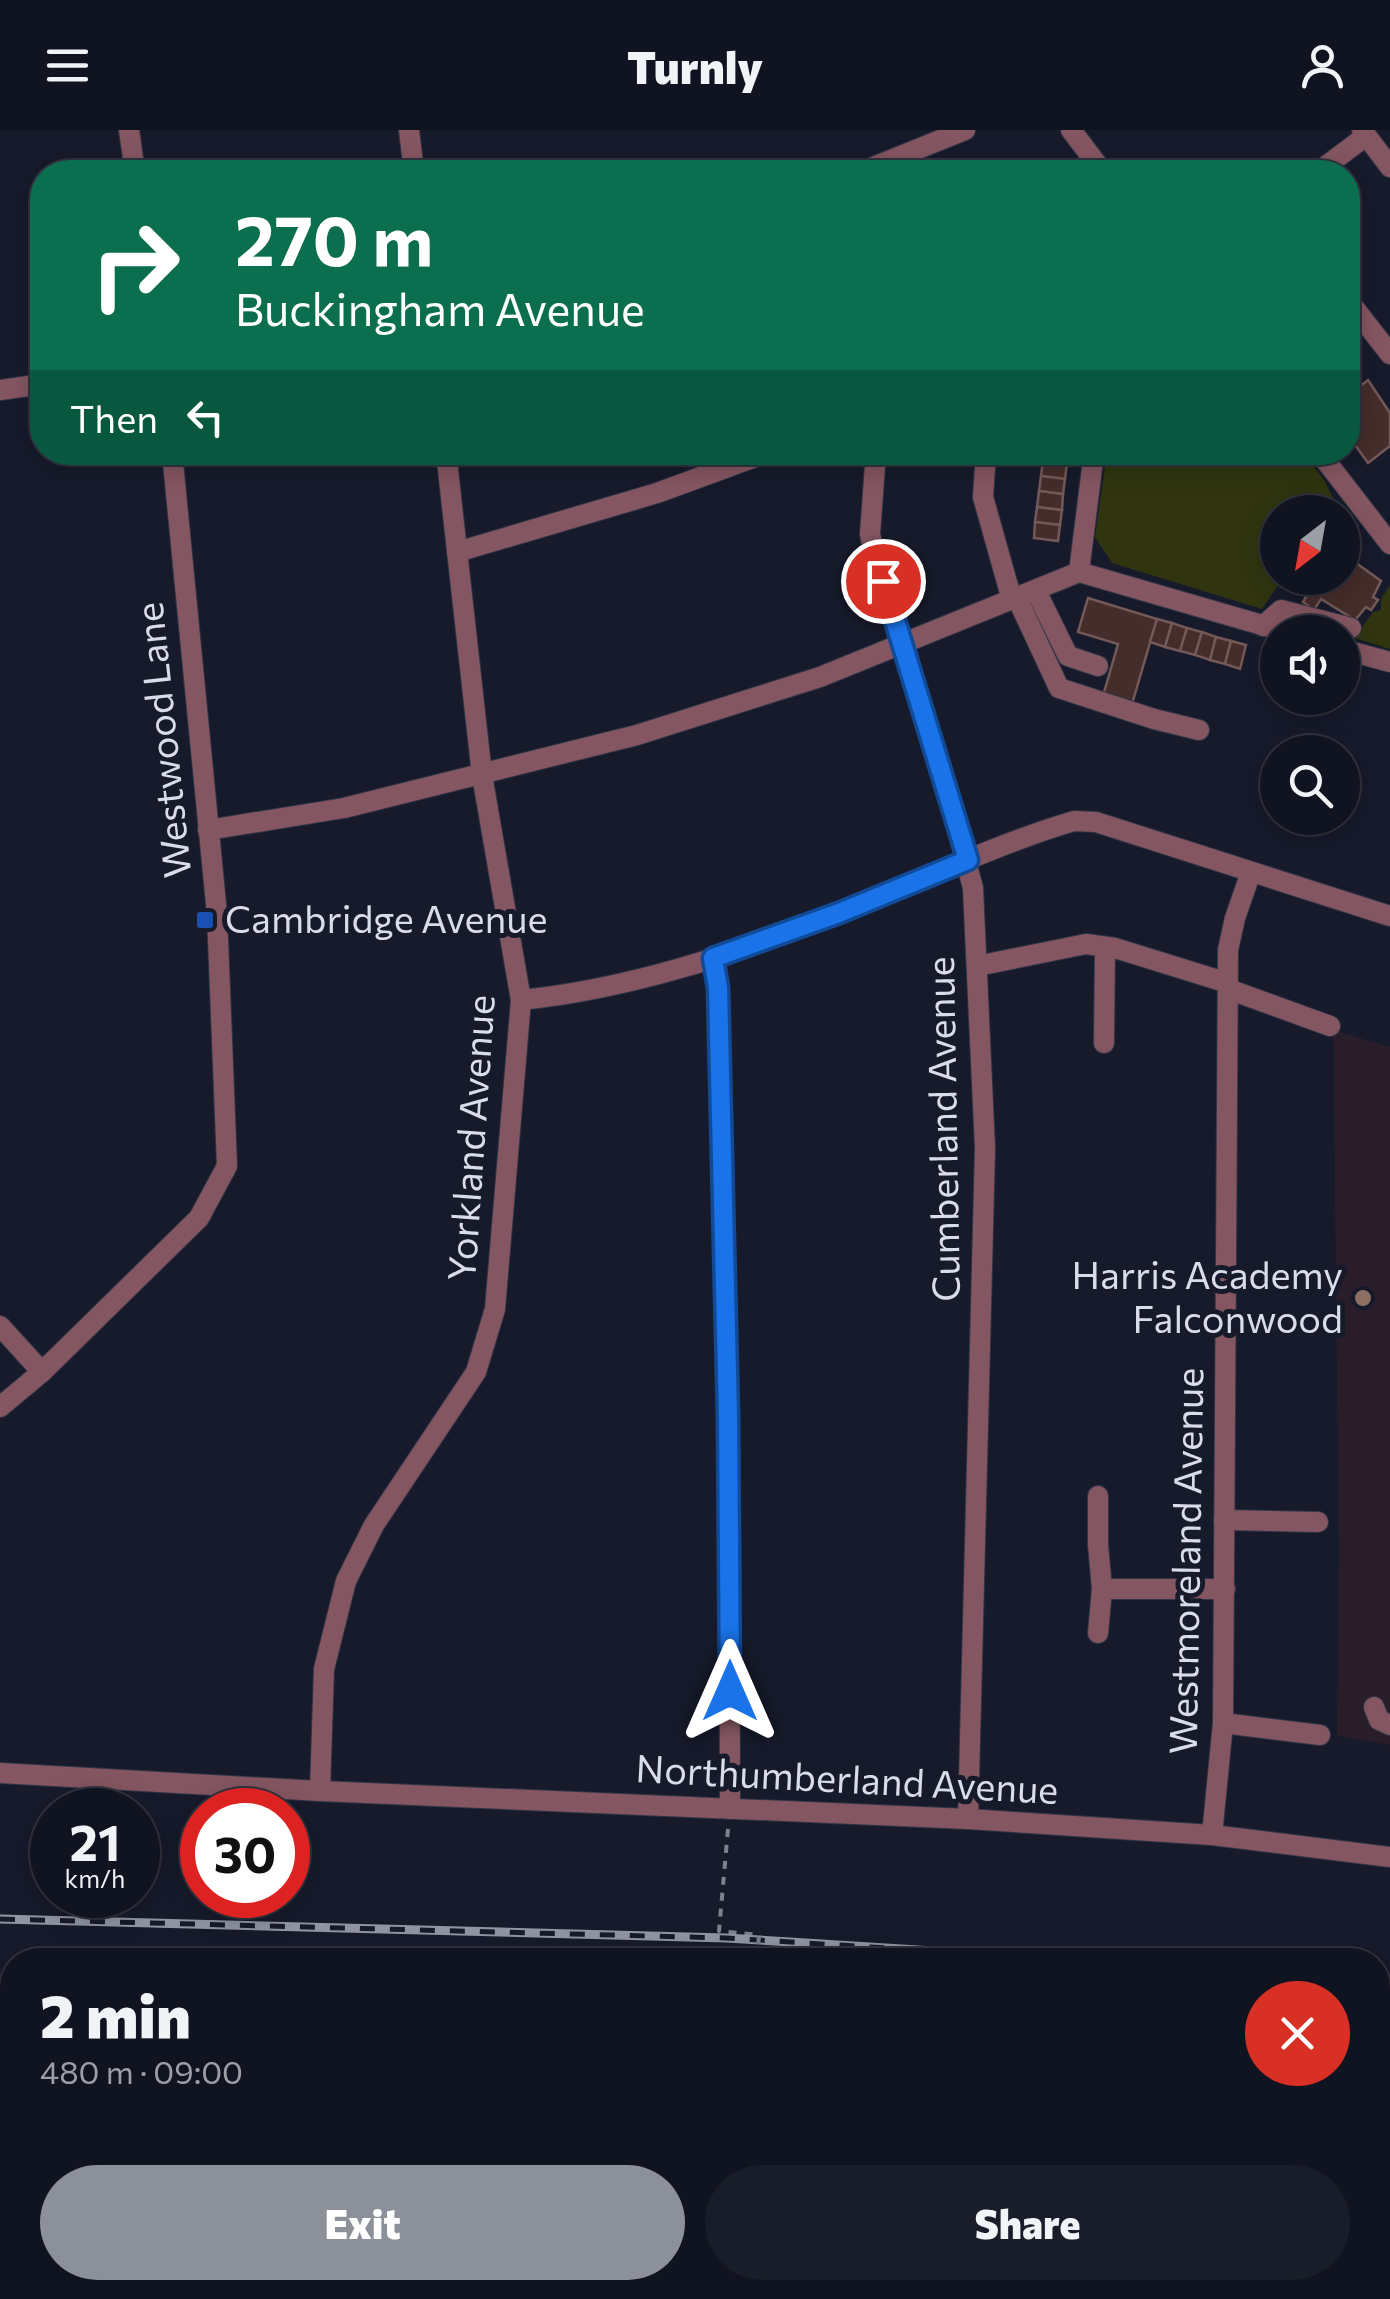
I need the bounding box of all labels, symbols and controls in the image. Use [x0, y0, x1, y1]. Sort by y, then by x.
icon: menu [40, 38, 95, 93]
text: Turnly [627, 38, 763, 93]
icon: person [1295, 38, 1350, 93]
text: 270 m [235, 195, 433, 280]
icon: right [70, 200, 200, 330]
text: Buckingham Avenue [235, 280, 645, 335]
icon: left [178, 390, 233, 445]
text: Then [70, 394, 158, 441]
north arrow [1260, 495, 1360, 595]
map controls [1260, 495, 1360, 835]
pin [841, 539, 926, 624]
icon: arrive [856, 554, 911, 609]
street label: Westwood Lane [124, 600, 199, 880]
button: sound [1260, 615, 1360, 715]
button: search [1260, 735, 1360, 835]
place label: Cambridge Avenue [225, 894, 548, 941]
marker: Cambridge Avenue [194, 909, 216, 931]
street label: Cumberland Avenue [915, 956, 968, 1302]
street label: Yorkland Avenue [436, 993, 503, 1283]
place label: Harris Academy Falconwood [1072, 1250, 1343, 1341]
marker: Harris Academy Falconwood [1352, 1287, 1374, 1309]
street label: Westmoreland Avenue [1158, 1367, 1211, 1755]
position arrow [678, 1639, 782, 1743]
street label: Northumberland Avenue [635, 1743, 1060, 1812]
speed limit sign: 30 [180, 1788, 310, 1918]
text: 21 [69, 1810, 121, 1871]
text: km/h [65, 1863, 125, 1893]
text: 2 min [40, 1977, 191, 2050]
button: close [1245, 1981, 1350, 2086]
text: 480 m · 09:00 [40, 2051, 243, 2091]
button: Exit [40, 2165, 685, 2280]
button: Share [705, 2165, 1350, 2280]

